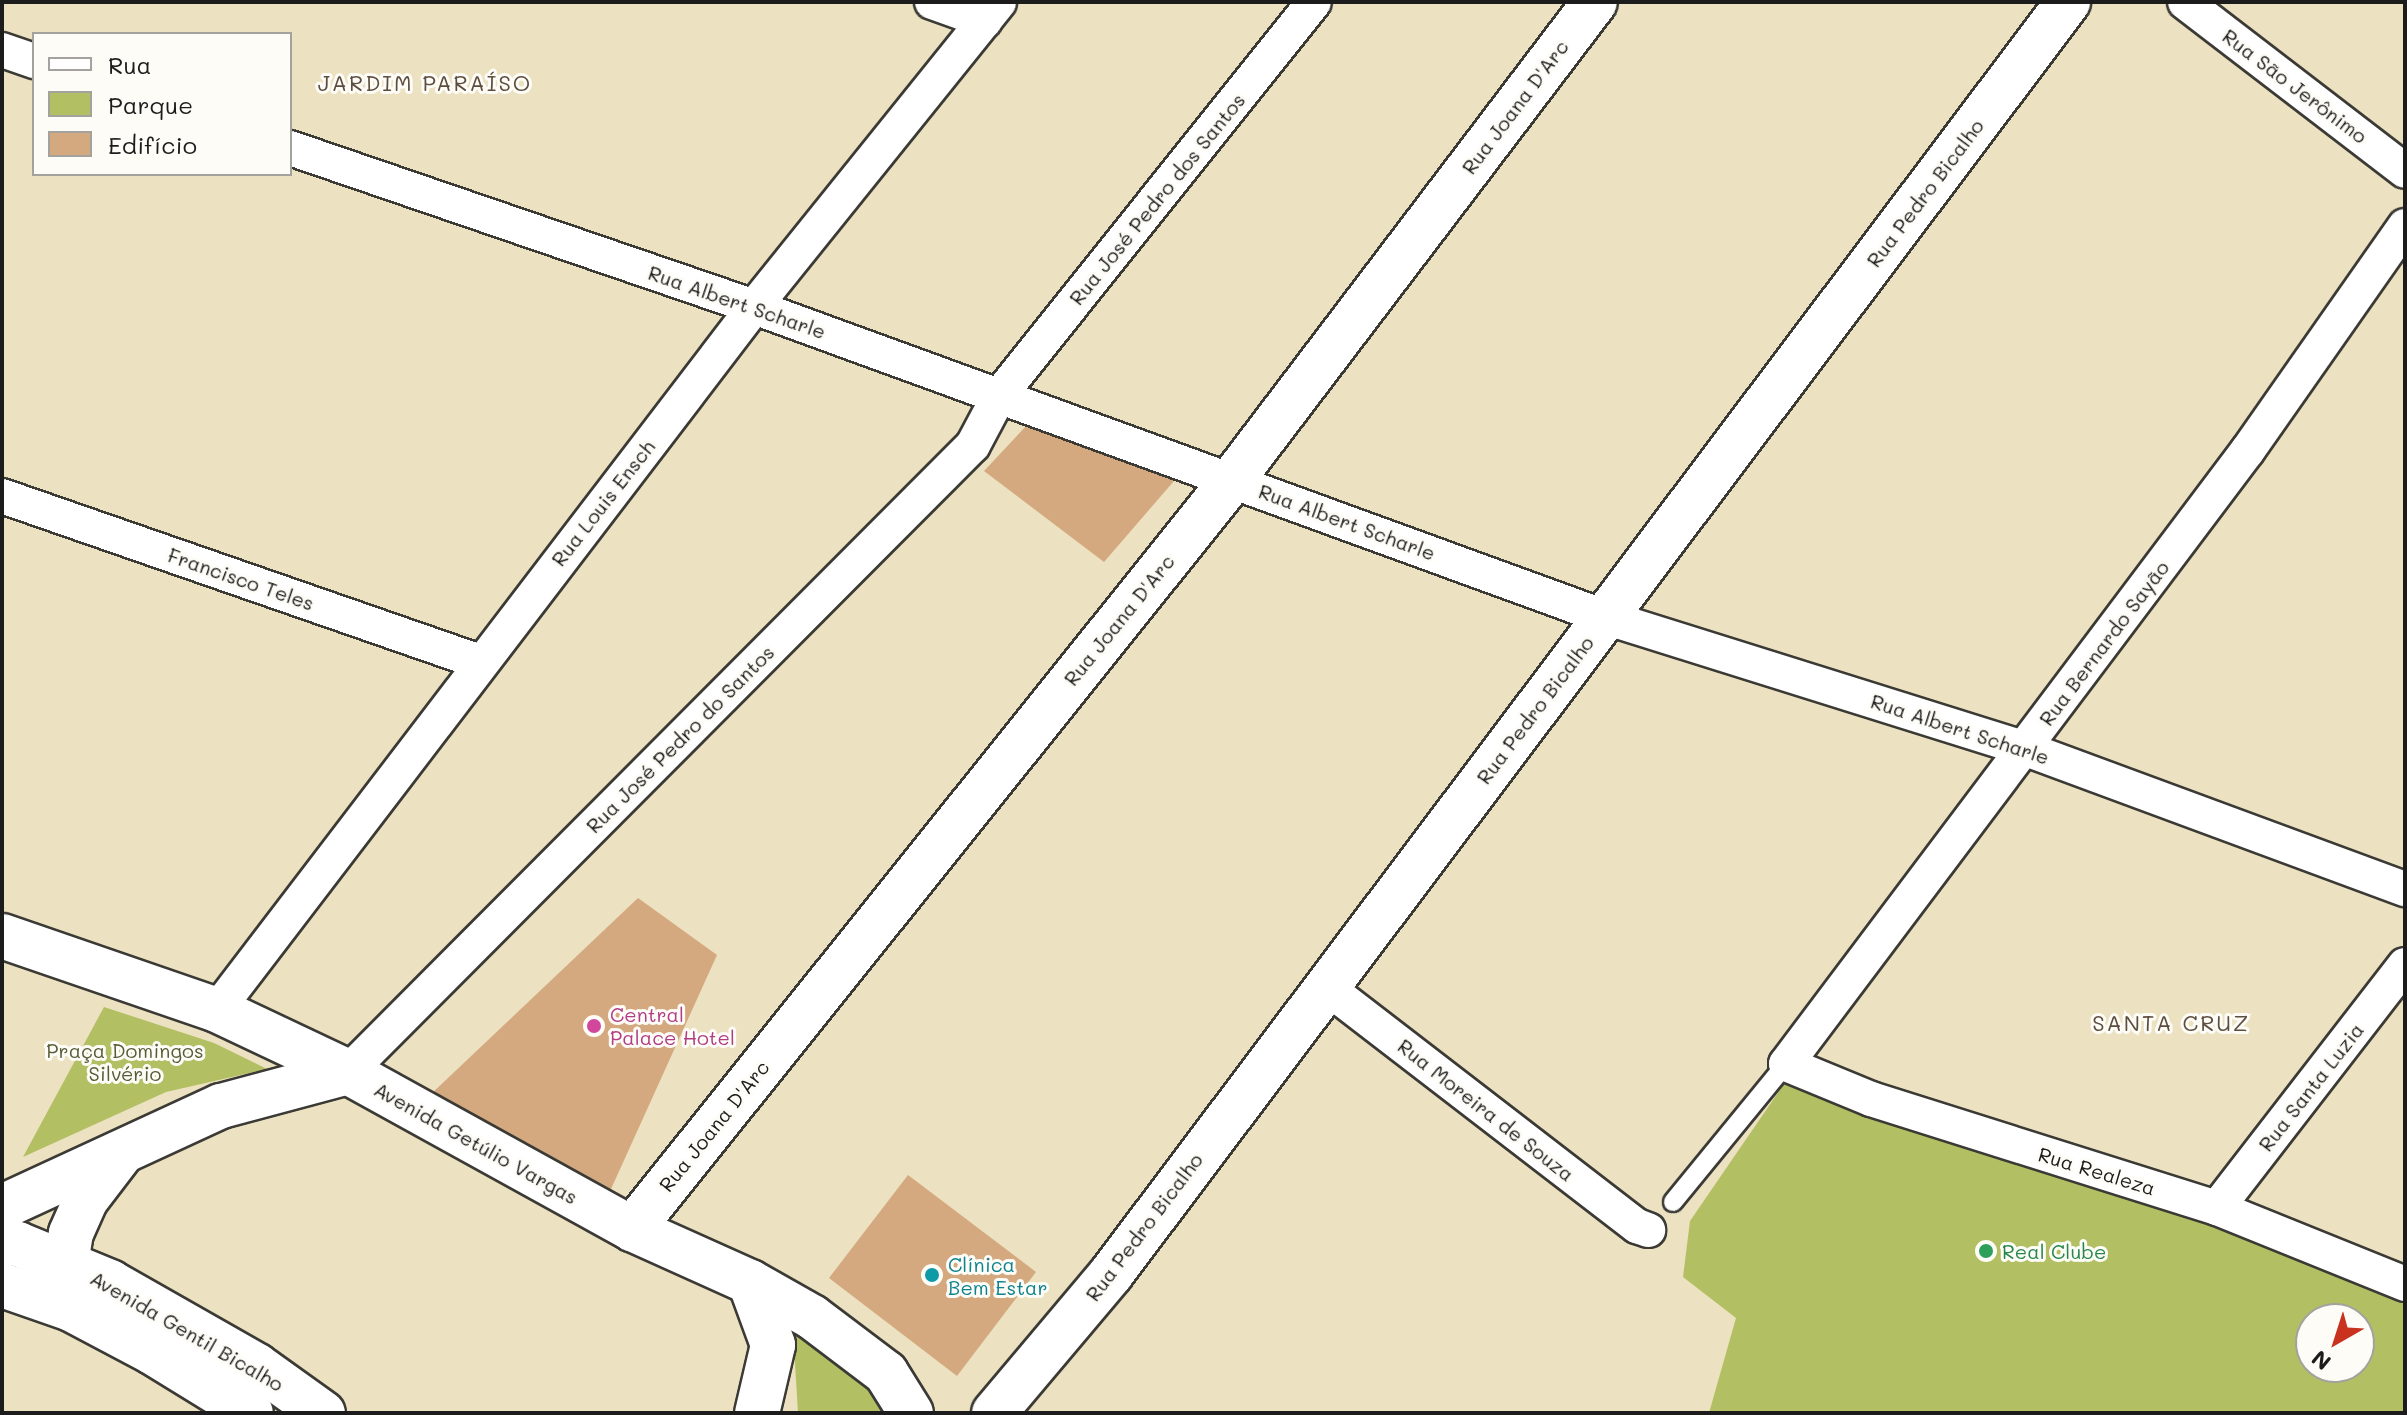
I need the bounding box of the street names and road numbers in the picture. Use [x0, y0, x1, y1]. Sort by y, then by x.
street label: Rua São Jerônimo [2218, 24, 2372, 148]
street label: Rua Joana D'Arc [1457, 35, 1573, 179]
street label: Rua José Pedro dos Santos [1064, 88, 1250, 310]
street label: Rua Pedro Bicalho [1862, 114, 1988, 272]
street label: Rua Albert Scharle [645, 260, 829, 344]
street label: Rua Louis Ensch [546, 435, 660, 571]
street label: Rua Albert Scharle [1255, 479, 1439, 565]
street label: Francisco Teles [165, 543, 317, 615]
street label: Rua Joana D'Arc [1059, 550, 1179, 690]
street label: Rua Bernardo Sayão [2034, 556, 2174, 730]
street label: Rua Pedro Bicalho [1472, 631, 1598, 789]
street label: Rua José Pedro do Santos [581, 640, 779, 838]
street label: Rua Albert Scharle [1868, 689, 2052, 769]
street label: Rua Santa Luzia [2253, 1018, 2369, 1156]
street label: Rua Moreira de Souza [1393, 1034, 1579, 1186]
street label: Rua Joana D'Arc [654, 1056, 774, 1196]
street label: Avenida Getúlio Vargas [370, 1077, 582, 1209]
street label: Rua Realeza [2036, 1142, 2158, 1200]
street label: Rua Pedro Bicalho [1081, 1148, 1207, 1306]
street label: Avenida Gentil Bicalho [86, 1266, 288, 1396]

